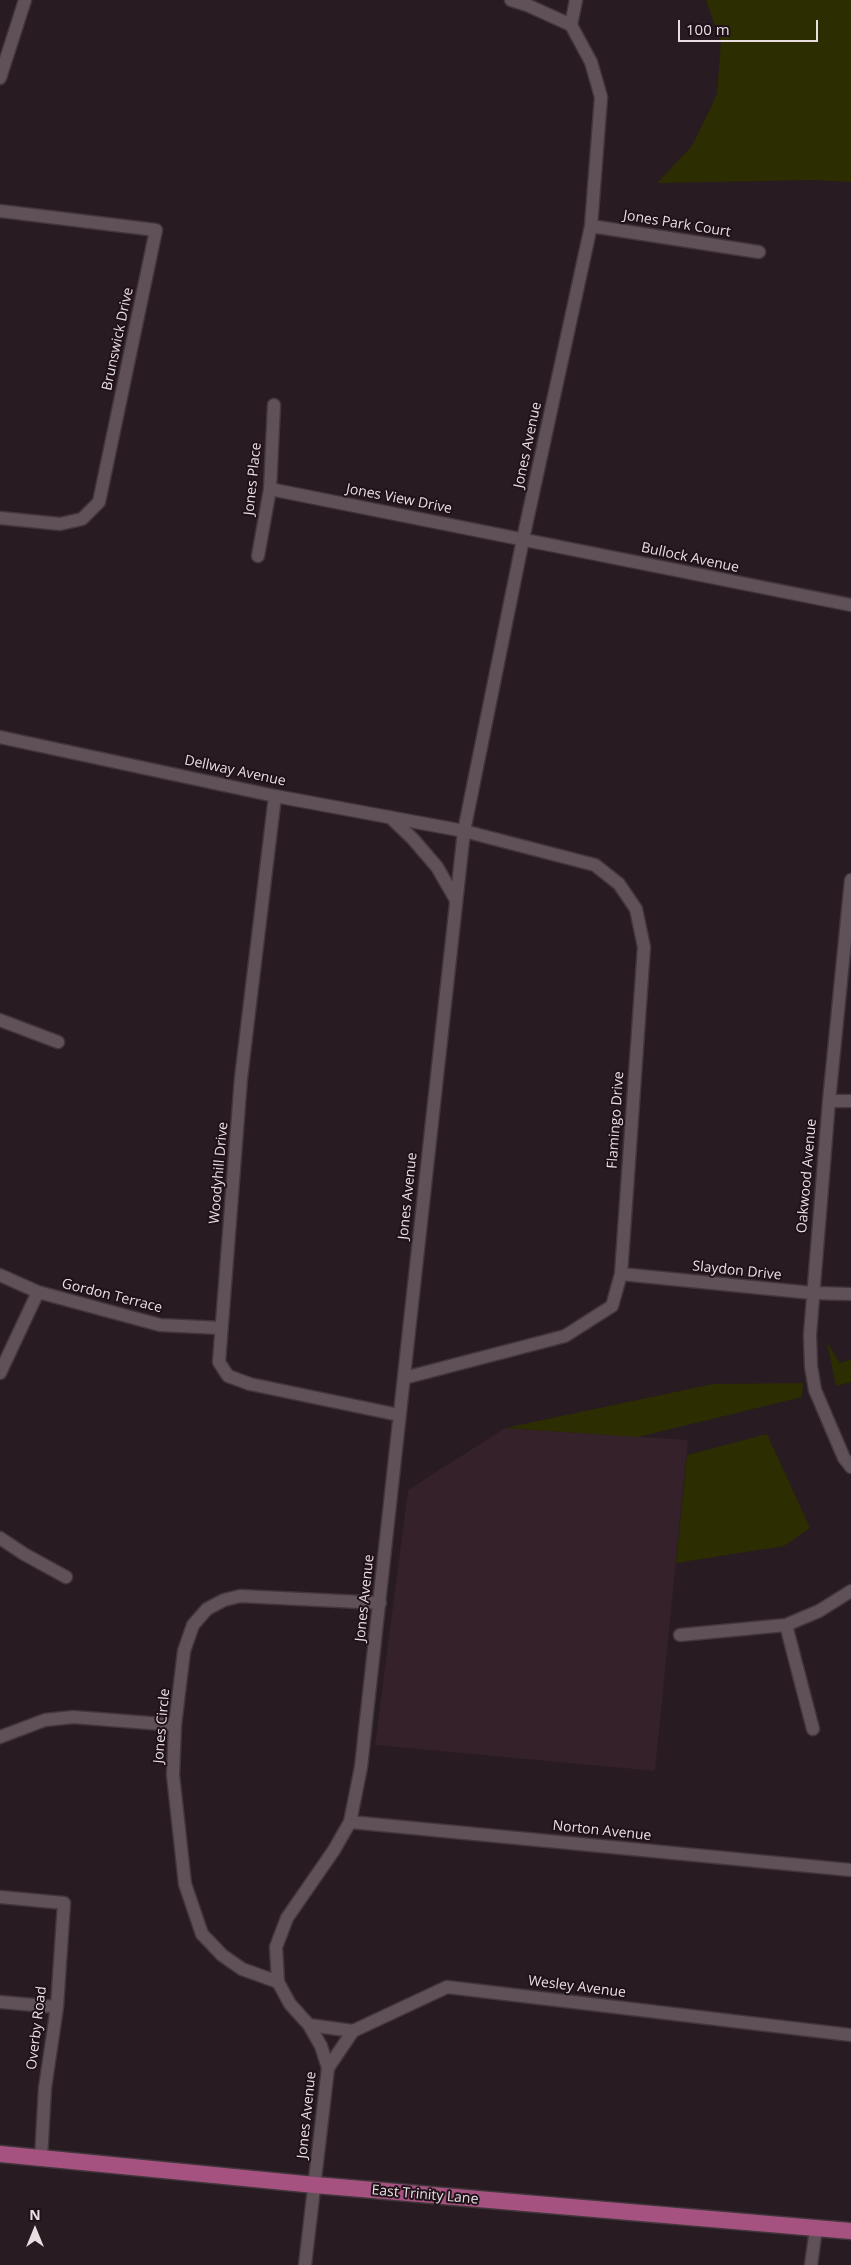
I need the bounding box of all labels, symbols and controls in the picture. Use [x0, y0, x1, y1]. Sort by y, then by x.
scale bar [681, 10, 821, 42]
text: 100 m [686, 19, 730, 39]
street label: Jones Park Court [622, 207, 732, 241]
street label: Brunswick Drive [99, 286, 137, 392]
street label: Jones Avenue [511, 400, 545, 490]
street label: Jones Place [241, 442, 265, 516]
street label: Jones View Drive [345, 481, 453, 517]
street label: Bullock Avenue [640, 539, 740, 577]
street label: Dellway Avenue [183, 752, 287, 790]
street label: Flamingo Drive [604, 1071, 628, 1169]
street label: Oakwood Avenue [794, 1118, 820, 1234]
street label: Woodyhill Drive [206, 1121, 232, 1225]
street label: Jones Avenue [395, 1152, 421, 1240]
street label: Slaydon Drive [692, 1258, 782, 1284]
street label: Gordon Terrace [60, 1275, 164, 1317]
street label: Jones Avenue [352, 1554, 378, 1642]
street label: Jones Circle [150, 1688, 174, 1764]
street label: Norton Avenue [552, 1817, 652, 1845]
street label: Wesley Avenue [527, 1973, 627, 2001]
street label: Overby Road [24, 1985, 50, 2071]
street label: Jones Avenue [294, 2071, 320, 2159]
street label: East Trinity Lane [371, 2182, 479, 2208]
north arrow [10, 2205, 60, 2255]
text: N [29, 2205, 41, 2224]

